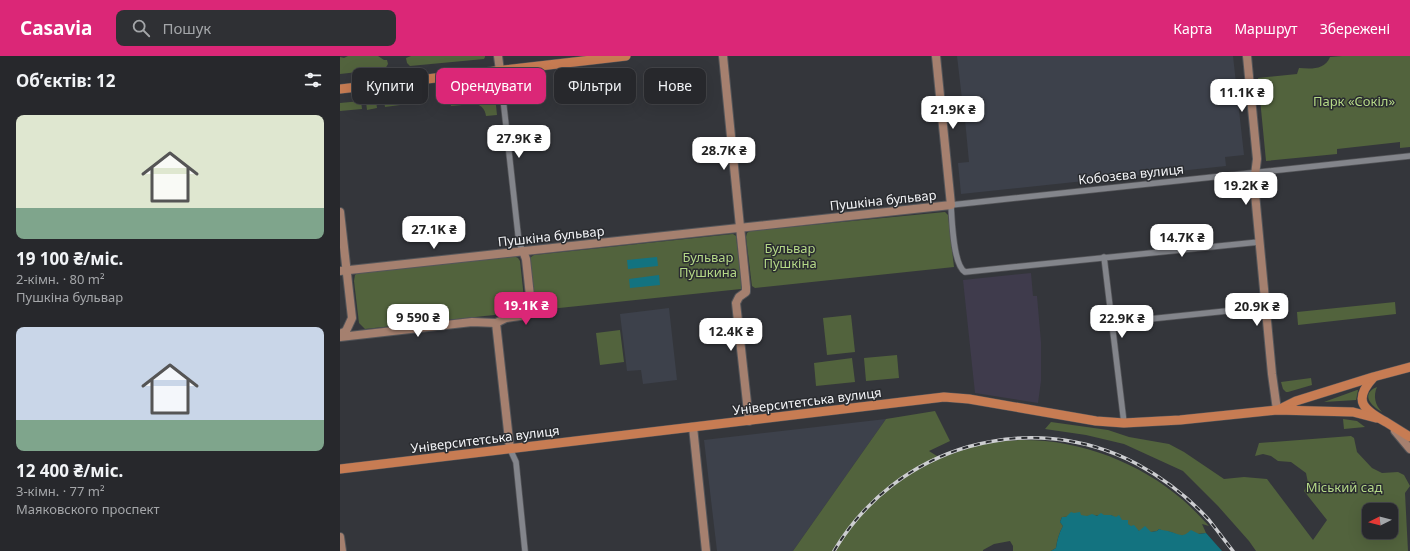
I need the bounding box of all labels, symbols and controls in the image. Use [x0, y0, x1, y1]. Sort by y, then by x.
search box [116, 10, 396, 46]
text: Casavia [20, 15, 92, 41]
icon: search [130, 17, 152, 39]
text: Пошук [162, 18, 211, 38]
text: Карта [1173, 19, 1212, 38]
text: Маршрут [1234, 19, 1298, 38]
text: Збережені [1320, 19, 1390, 38]
chip: Купити [352, 68, 428, 104]
chip: Орендувати [436, 68, 546, 104]
chip: Фільтри [554, 68, 636, 104]
chip: Нове [644, 68, 706, 104]
text: Об’єктів: 12 [16, 69, 115, 92]
icon: filters [302, 69, 324, 91]
pin: 11.1K ₴ [1205, 79, 1279, 113]
text: 11.1K ₴ [1219, 83, 1265, 101]
park label: Парк «Сокіл» [1313, 92, 1395, 110]
pin: 21.9K ₴ [916, 96, 990, 130]
text: 21.9K ₴ [930, 100, 976, 118]
pin: 27.9K ₴ [482, 125, 556, 159]
text: 27.9K ₴ [496, 129, 542, 147]
pin: 28.7K ₴ [687, 137, 761, 171]
icon: home [134, 141, 206, 213]
text: 28.7K ₴ [701, 141, 747, 159]
street label: Кобозєва вулиця [1077, 160, 1185, 188]
pin: 19.2K ₴ [1209, 172, 1283, 206]
text: 19.2K ₴ [1223, 176, 1269, 194]
street label: Пушкіна бульвар [829, 185, 937, 215]
pin: 27.1K ₴ [397, 216, 471, 250]
text: 27.1K ₴ [411, 220, 457, 238]
street label: Пушкіна бульвар [497, 221, 605, 251]
pin: 14.7K ₴ [1145, 224, 1219, 258]
text: 14.7K ₴ [1159, 228, 1205, 246]
park label: Бульвар Пушкіна [763, 239, 817, 272]
text: 19 100 ₴/міс. [16, 247, 123, 270]
park label: Бульвар Пушкина [679, 248, 737, 281]
text: 2-кімн. · 80 m² [16, 270, 105, 288]
text: Пушкіна бульвар [16, 288, 123, 306]
pin: 19.1K ₴ [489, 292, 563, 326]
pin: 20.9K ₴ [1220, 293, 1294, 327]
text: 19.1K ₴ [503, 296, 549, 314]
text: 20.9K ₴ [1234, 297, 1280, 315]
pin: 9 590 ₴ [381, 304, 455, 338]
pin: 22.9K ₴ [1085, 305, 1159, 339]
text: 9 590 ₴ [396, 308, 440, 326]
text: 22.9K ₴ [1099, 309, 1145, 327]
pin: 12.4K ₴ [694, 318, 768, 352]
text: 12.4K ₴ [708, 322, 754, 340]
icon: home [134, 353, 206, 425]
street label: Університетська вулиця [731, 383, 883, 419]
street label: Університетська вулиця [409, 421, 561, 457]
text: 12 400 ₴/міс. [16, 459, 123, 482]
park label: Міський сад [1306, 478, 1382, 496]
text: 3-кімн. · 77 m² [16, 482, 105, 500]
text: Маяковского проспект [16, 500, 160, 518]
north arrow [1362, 503, 1398, 539]
map controls [1362, 503, 1398, 539]

